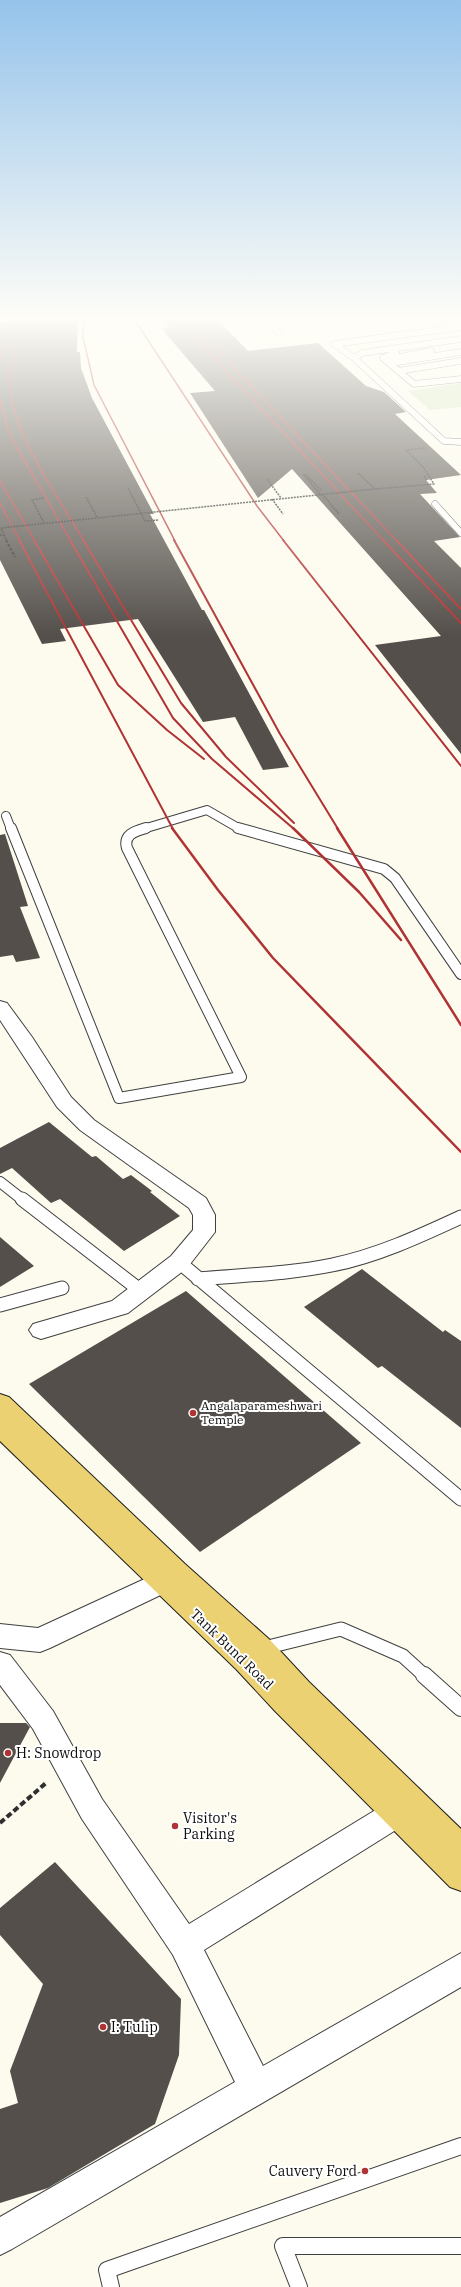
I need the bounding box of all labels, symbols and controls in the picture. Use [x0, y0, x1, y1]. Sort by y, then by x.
place label: Angalaparameshwari Temple [201, 1398, 322, 1427]
marker: Angalaparameshwari Temple [188, 1408, 198, 1418]
street label: Tank Bund Road [187, 1605, 278, 1694]
place label: H: Snowdrop [16, 1744, 101, 1762]
marker: H: Snowdrop [3, 1748, 13, 1758]
place label: Visitor's Parking [183, 1809, 237, 1843]
marker: Visitor's Parking [170, 1821, 180, 1831]
place label: I: Tulip [111, 2018, 158, 2036]
marker: I: Tulip [98, 2022, 108, 2032]
place label: Cauvery Ford [269, 2162, 357, 2180]
marker: Cauvery Ford [360, 2166, 370, 2176]

